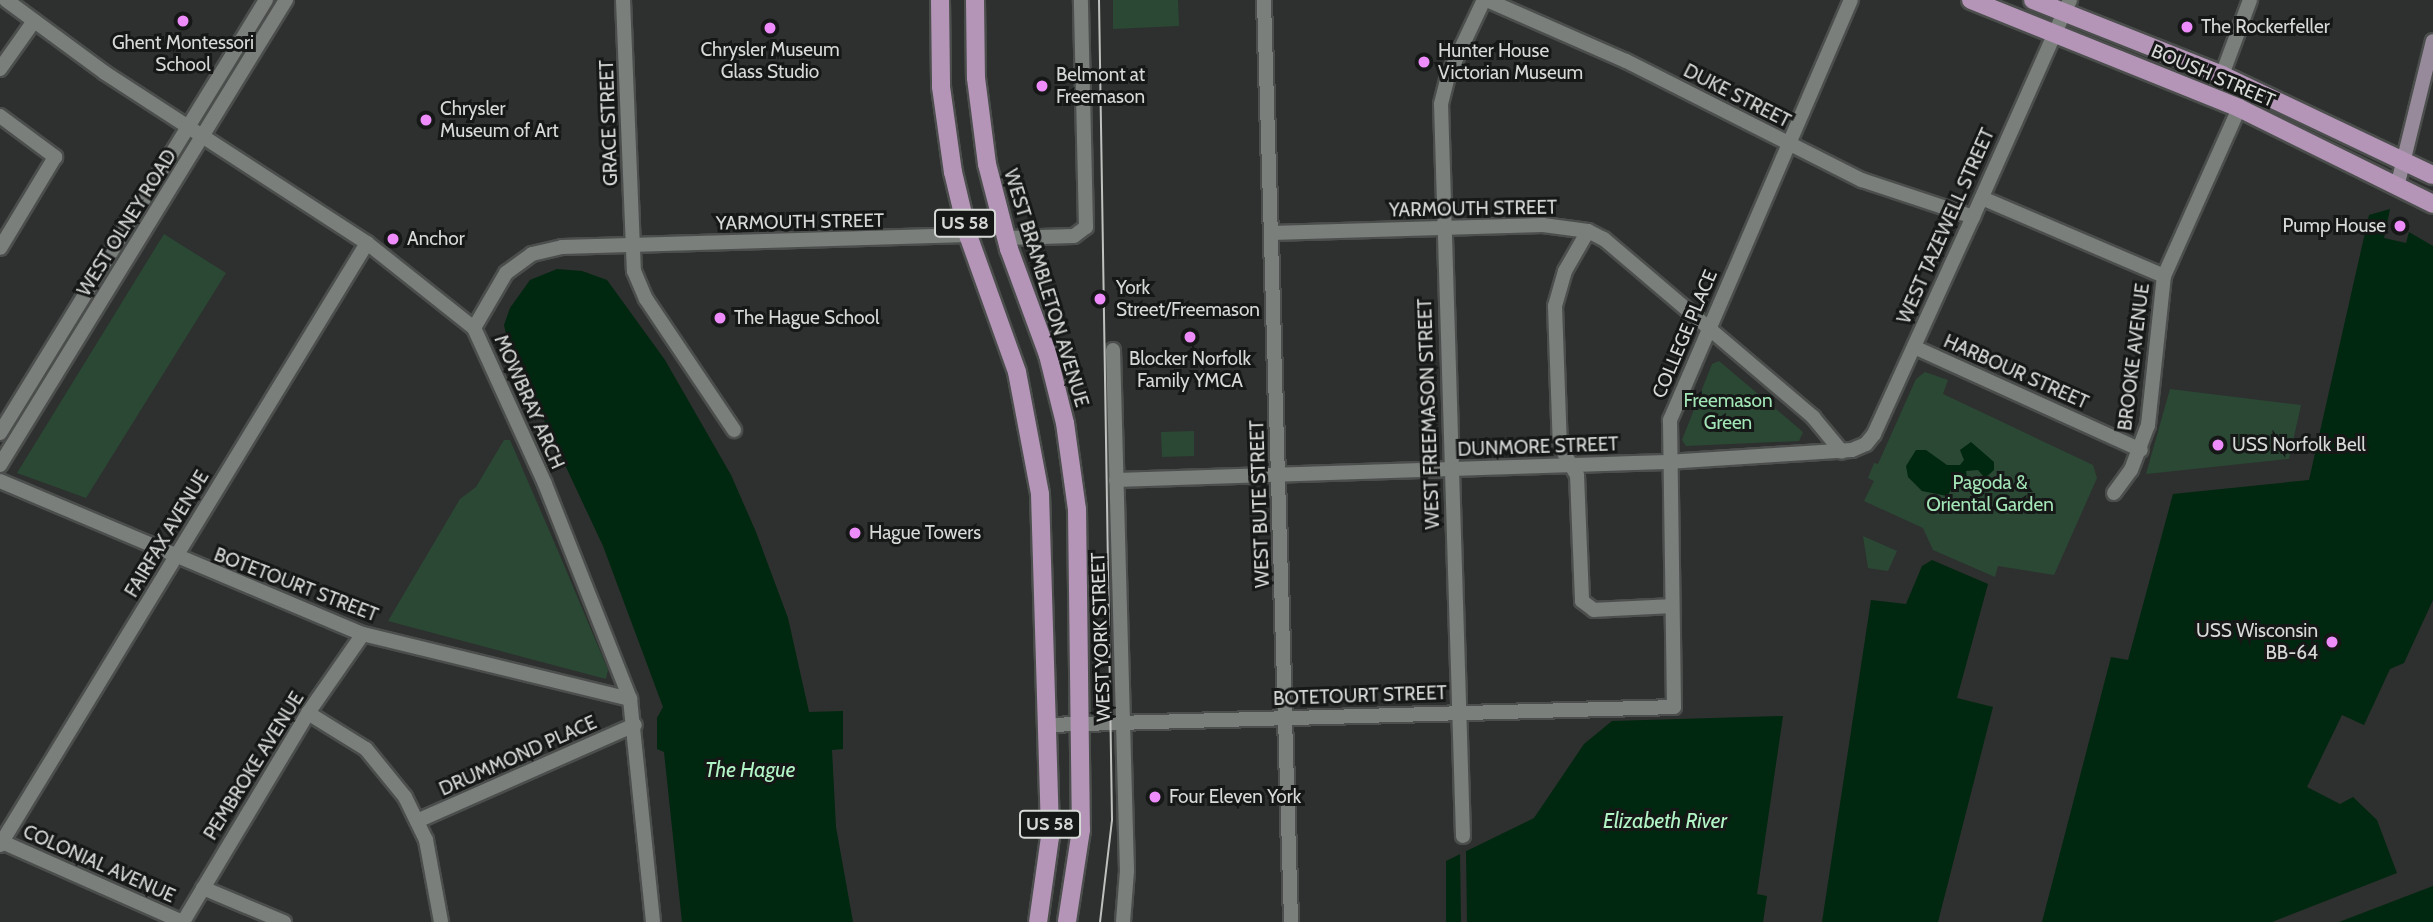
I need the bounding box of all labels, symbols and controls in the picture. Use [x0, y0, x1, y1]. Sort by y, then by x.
marker: Ghent Montessori School [175, 13, 191, 29]
place label: The Rockerfeller [2201, 16, 2330, 38]
marker: The Rockerfeller [2179, 19, 2195, 35]
marker: Chrysler Museum Glass Studio [762, 20, 778, 36]
place label: Ghent Montessori School [112, 32, 254, 76]
place label: Chrysler Museum Glass Studio [700, 39, 840, 83]
place label: Hunter House Victorian Museum [1438, 40, 1583, 84]
street label: BOUSH STREET [2148, 40, 2278, 112]
marker: Hunter House Victorian Museum [1416, 54, 1432, 70]
street label: DUKE STREET [1680, 59, 1794, 133]
street label: GRACE STREET [595, 60, 623, 186]
place label: Belmont at Freemason [1056, 64, 1145, 108]
marker: Belmont at Freemason [1034, 78, 1050, 94]
place label: Chrysler Museum of Art [440, 98, 559, 142]
marker: Chrysler Museum of Art [418, 112, 434, 128]
street label: WEST TAZEWELL STREET [1893, 125, 1999, 327]
street label: WEST OLNEY ROAD [73, 146, 181, 300]
street label: WEST BRAMBLETON AVENUE [999, 166, 1093, 410]
street label: YARMOUTH STREET [1389, 196, 1557, 222]
road number: US 58 [934, 208, 996, 238]
street label: YARMOUTH STREET [716, 209, 884, 235]
place label: Pump House [2283, 215, 2386, 237]
marker: Pump House [2392, 218, 2408, 234]
place label: Anchor [407, 228, 465, 250]
marker: Anchor [385, 231, 401, 247]
street label: COLLEGE PLACE [1648, 266, 1722, 402]
place label: York Street/Freemason [1116, 277, 1260, 321]
street label: BROOKE AVENUE [2114, 282, 2154, 432]
marker: York Street/Freemason [1090, 289, 1110, 309]
street label: WEST FREEMASON STREET [1414, 298, 1444, 530]
place label: The Hague School [734, 307, 879, 329]
marker: The Hague School [712, 310, 728, 326]
marker: Blocker Norfolk Family YMCA [1182, 329, 1198, 345]
street label: HARBOUR STREET [1940, 330, 2092, 414]
street label: MOWBRAY ARCH [489, 331, 569, 473]
place label: Blocker Norfolk Family YMCA [1129, 348, 1251, 392]
park label: Freemason Green [1683, 390, 1773, 434]
street label: WEST BUTE STREET [1246, 420, 1274, 588]
street label: DUNMORE STREET [1457, 433, 1619, 461]
place label: USS Norfolk Bell [2232, 434, 2366, 456]
marker: USS Norfolk Bell [2210, 437, 2226, 453]
street label: FAIRFAX AVENUE [120, 467, 214, 601]
park label: Pagoda & Oriental Garden [1926, 472, 2054, 516]
place label: Hague Towers [869, 522, 981, 544]
marker: Hague Towers [847, 525, 863, 541]
street label: BOTETOURT STREET [211, 543, 381, 627]
street label: WEST YORK STREET [1087, 552, 1115, 722]
place label: USS Wisconsin BB-64 [2196, 620, 2318, 664]
marker: USS Wisconsin BB-64 [2324, 634, 2340, 650]
street label: BOTETOURT STREET [1273, 682, 1447, 710]
street label: PEMBROKE AVENUE [199, 688, 309, 844]
street label: DRUMMOND PLACE [436, 711, 600, 801]
water label: The Hague [705, 757, 795, 783]
place label: Four Eleven York [1169, 786, 1301, 808]
marker: Four Eleven York [1147, 789, 1163, 805]
water label: Elizabeth River [1603, 808, 1727, 834]
road number: US 58 [1018, 810, 1082, 838]
street label: COLONIAL AVENUE [19, 820, 179, 908]

